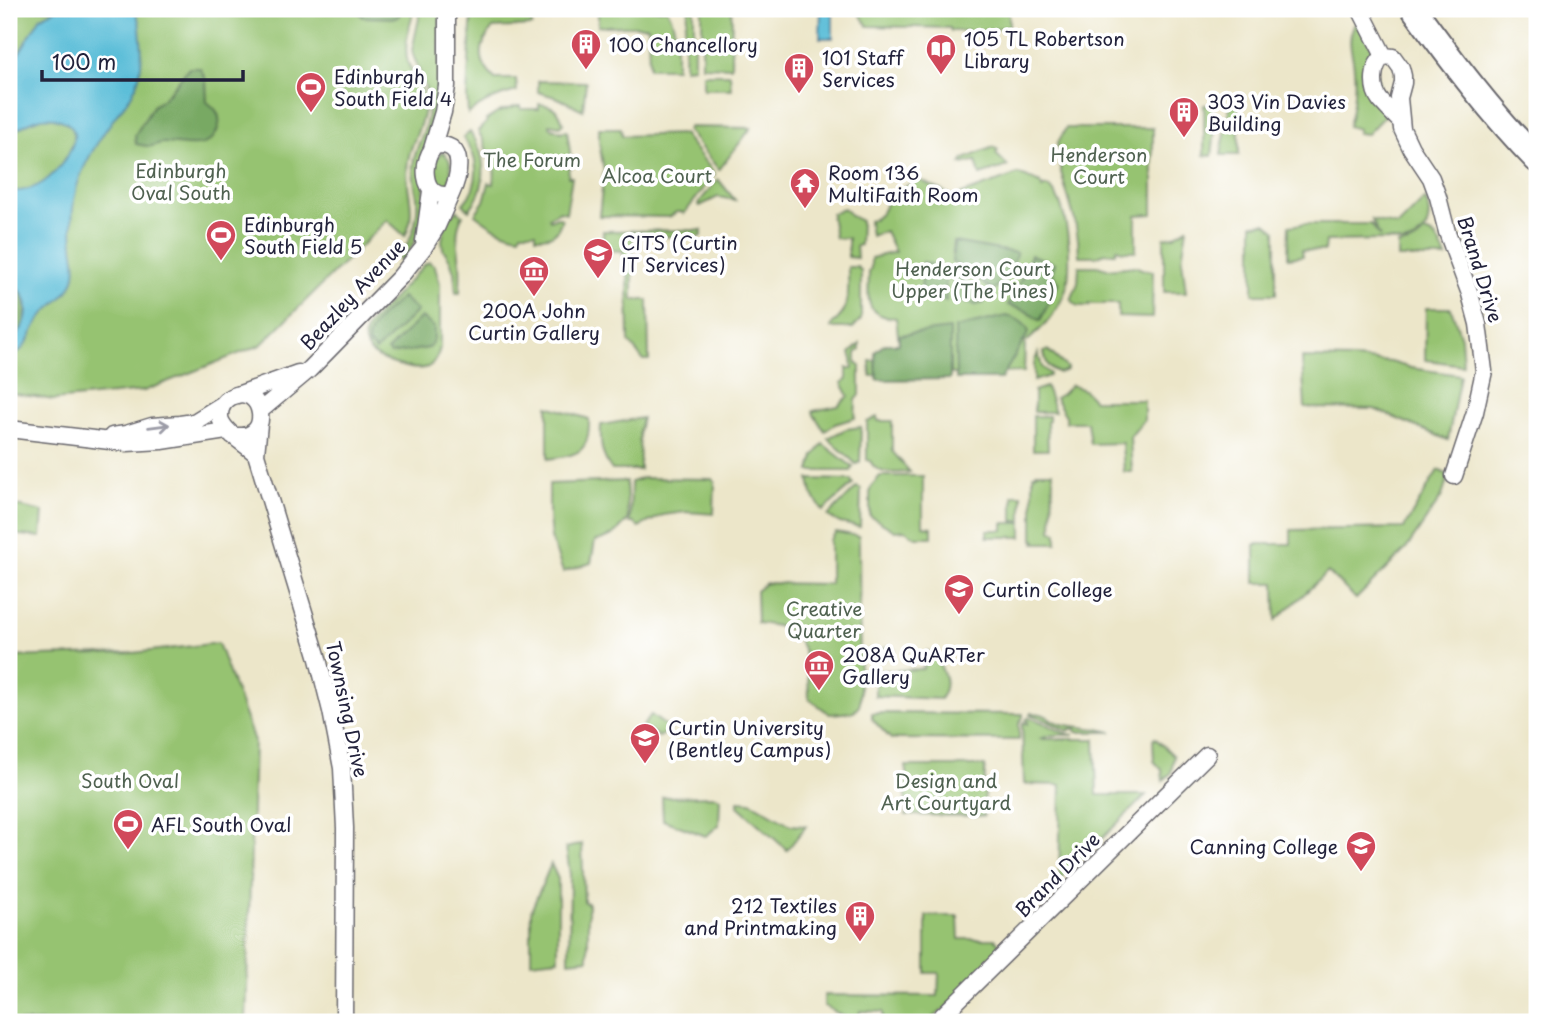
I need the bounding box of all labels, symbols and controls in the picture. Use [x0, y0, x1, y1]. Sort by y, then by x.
place label: 105 TL Robertson Library [964, 24, 1125, 74]
building icon: 100 Chancellory [569, 27, 603, 71]
place label: 100 Chancellory [609, 30, 758, 58]
library icon: 105 TL Robertson Library [924, 32, 958, 76]
scale bar [42, 38, 243, 82]
place label: 101 Staff Services [822, 43, 905, 93]
text: 100 m [52, 45, 116, 77]
building icon: 101 Staff Services [782, 51, 816, 95]
place label: Edinburgh South Field 4 [334, 62, 452, 112]
sports icon: Edinburgh South Field 4 [294, 70, 328, 114]
place label: 303 Vin Davies Building [1207, 87, 1346, 137]
building icon: 303 Vin Davies Building [1167, 95, 1201, 139]
park label: Henderson Court [1051, 140, 1147, 190]
park label: The Forum [483, 145, 581, 173]
park label: Edinburgh Oval South [131, 156, 231, 206]
place label: Room 136 MultiFaith Room [828, 158, 978, 208]
park label: Alcoa Court [602, 161, 713, 189]
temple icon: Room 136 MultiFaith Room [788, 166, 822, 210]
place label: Edinburgh South Field 5 [244, 210, 363, 260]
street label: Brand Drive [1452, 212, 1510, 326]
sports icon: Edinburgh South Field 5 [204, 218, 238, 262]
place label: CITS (Curtin IT Services) [621, 228, 738, 278]
street label: Beazley Avenue [293, 232, 411, 356]
school or university icon: CITS (Curtin IT Services) [581, 236, 615, 280]
museum icon: 200A John Curtin Gallery [517, 254, 551, 298]
park label: Henderson Court Upper (The Pines) [891, 254, 1055, 304]
place label: 200A John Curtin Gallery [468, 296, 600, 346]
one-way arrow [147, 419, 170, 432]
school or university icon: Curtin College [942, 572, 976, 616]
place label: Curtin College [982, 575, 1113, 603]
park label: Creative Quarter [786, 594, 862, 644]
street label: Townsing Drive [320, 638, 376, 780]
place label: 208A QuARTer Gallery [842, 640, 985, 690]
museum icon: 208A QuARTer Gallery [802, 648, 836, 692]
place label: Curtin University (Bentley Campus) [668, 713, 831, 763]
school or university icon: Curtin University (Bentley Campus) [628, 721, 662, 765]
park label: South Oval [81, 766, 179, 794]
park label: Design and Art Courtyard [881, 766, 1012, 816]
sports icon: AFL South Oval [111, 807, 145, 851]
place label: AFL South Oval [151, 810, 291, 838]
street label: Brand Drive [1008, 825, 1106, 923]
school or university icon: Canning College [1344, 829, 1378, 873]
place label: Canning College [1190, 832, 1338, 860]
place label: 212 Textiles and Printmaking [684, 891, 837, 941]
building icon: 212 Textiles and Printmaking [843, 899, 877, 943]

